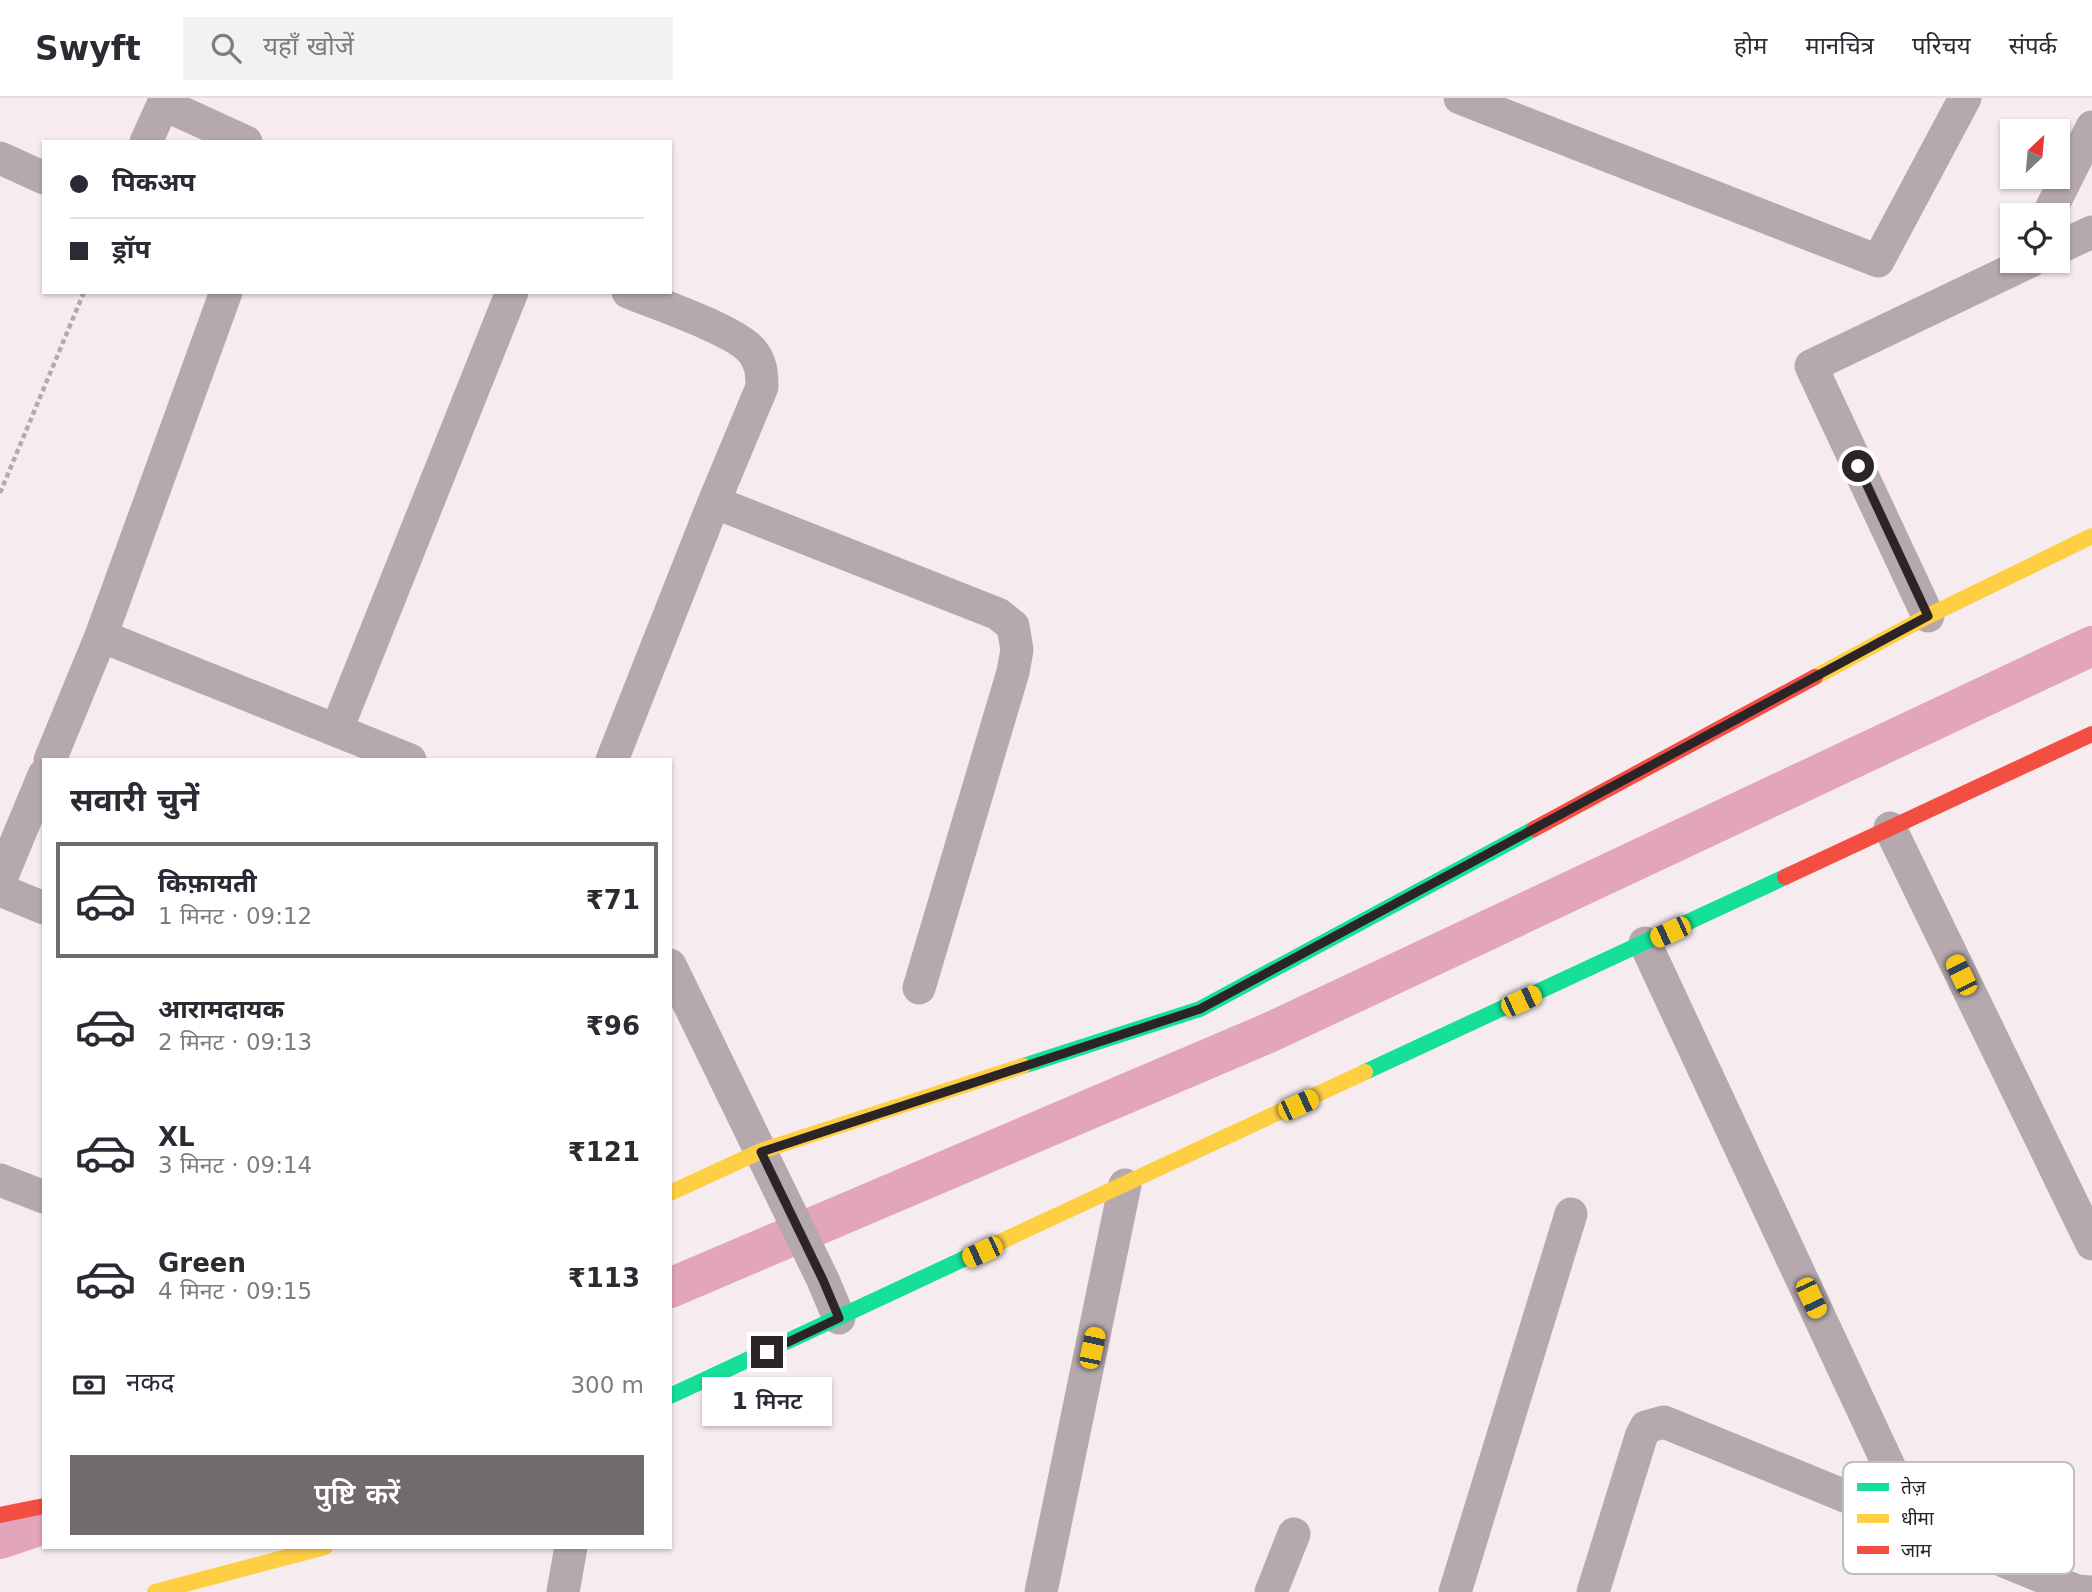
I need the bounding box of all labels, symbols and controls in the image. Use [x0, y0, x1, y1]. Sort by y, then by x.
search box [183, 17, 673, 80]
text: Swyft [35, 29, 141, 68]
icon: search [207, 29, 245, 67]
text: यहाँ खोजें [263, 31, 354, 61]
text: होम [1734, 32, 1767, 60]
text: मानचित्र [1805, 32, 1874, 60]
text: परिचय [1912, 32, 1971, 60]
text: संपर्क [2009, 32, 2057, 60]
north arrow [2000, 119, 2070, 189]
map controls [2000, 119, 2070, 273]
text: पिकअप [112, 167, 195, 197]
button: locate [2000, 203, 2070, 273]
text: ड्रॉप [112, 234, 150, 264]
route start [1842, 450, 1874, 482]
text: सवारी चुनें [70, 781, 199, 819]
text: किफ़ायती [158, 868, 257, 898]
icon: car [74, 869, 137, 932]
text: ₹71 [586, 885, 640, 915]
text: 1 मिनट · 09:12 [158, 903, 312, 929]
car [1647, 914, 1694, 950]
car [1943, 952, 1980, 998]
car [1498, 983, 1545, 1019]
text: आरामदायक [158, 994, 284, 1024]
icon: car [74, 995, 137, 1058]
text: ₹96 [586, 1011, 640, 1041]
text: 2 मिनट · 09:13 [158, 1029, 312, 1055]
car [1275, 1087, 1322, 1123]
icon: car [74, 1121, 137, 1184]
text: XL [158, 1122, 195, 1152]
text: ₹121 [568, 1137, 640, 1167]
text: 3 मिनट · 09:14 [158, 1152, 312, 1178]
car [959, 1234, 1006, 1270]
icon: car [74, 1247, 137, 1310]
text: Green [158, 1248, 246, 1278]
text: ₹113 [568, 1263, 640, 1293]
car [1793, 1275, 1830, 1321]
text: 4 मिनट · 09:15 [158, 1278, 312, 1304]
car [1078, 1325, 1107, 1371]
route end [751, 1336, 783, 1368]
icon: cash [70, 1366, 108, 1404]
text: नकद [126, 1367, 174, 1397]
text: 300 m [570, 1372, 644, 1398]
callout: 1 मिनट [702, 1376, 832, 1426]
text: 1 मिनट [732, 1388, 802, 1414]
button: पुष्टि करें [70, 1455, 644, 1535]
legend [1843, 1462, 2074, 1574]
text: तेज़ [1901, 1476, 1927, 1498]
text: धीमा [1901, 1507, 1935, 1529]
text: जाम [1901, 1539, 1932, 1561]

